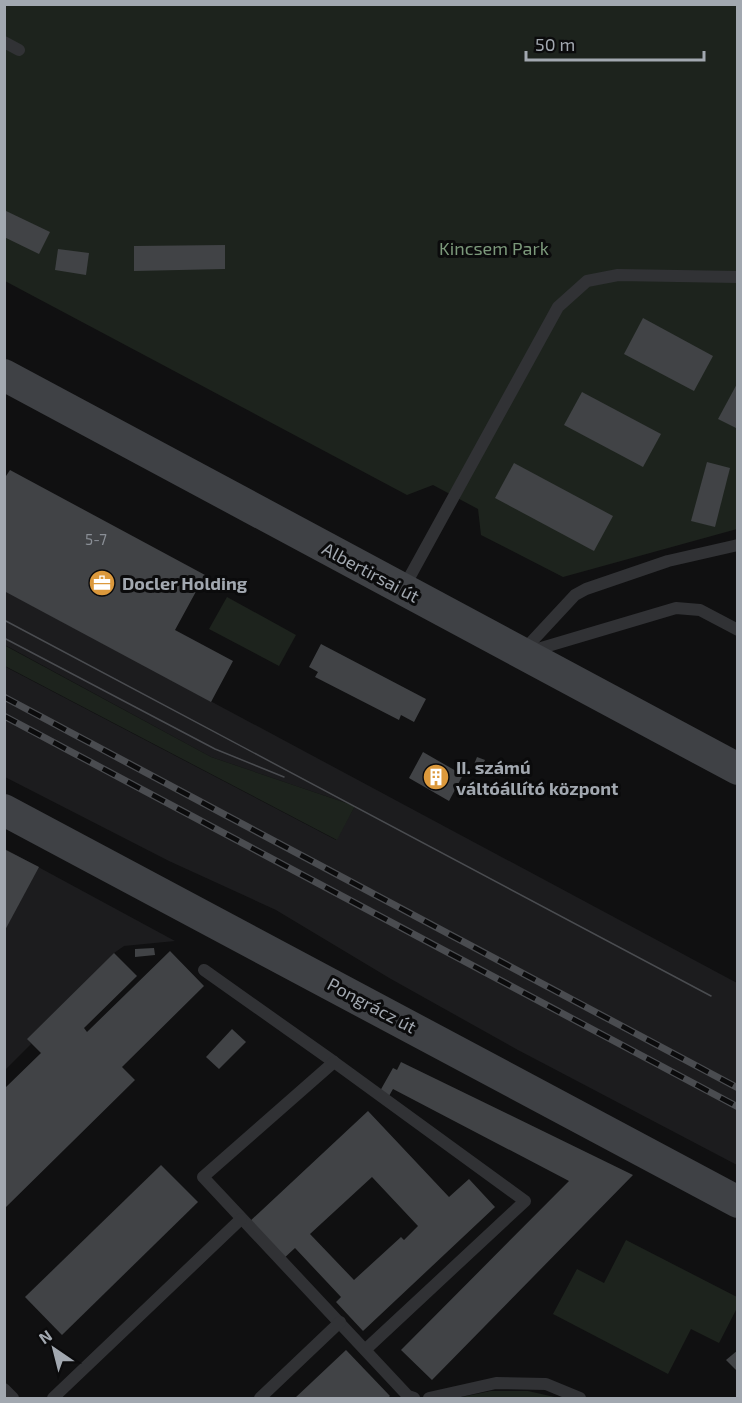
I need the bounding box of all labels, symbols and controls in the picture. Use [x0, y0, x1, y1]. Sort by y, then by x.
scale bar [526, 24, 704, 62]
text: 50 m [535, 33, 575, 55]
park label: Kincsem Park [439, 237, 549, 259]
house number: 5-7 [85, 530, 107, 548]
street label: Albertirsai út [319, 537, 423, 607]
office icon: Docler Holding [87, 568, 117, 598]
place label: Docler Holding [122, 572, 248, 594]
place label: II. számú váltóállító központ [456, 756, 619, 799]
building icon: II. számú váltóállító központ [421, 762, 451, 792]
street label: Pongrácz út [324, 972, 420, 1038]
north arrow [24, 1319, 84, 1379]
text: N [35, 1325, 55, 1347]

